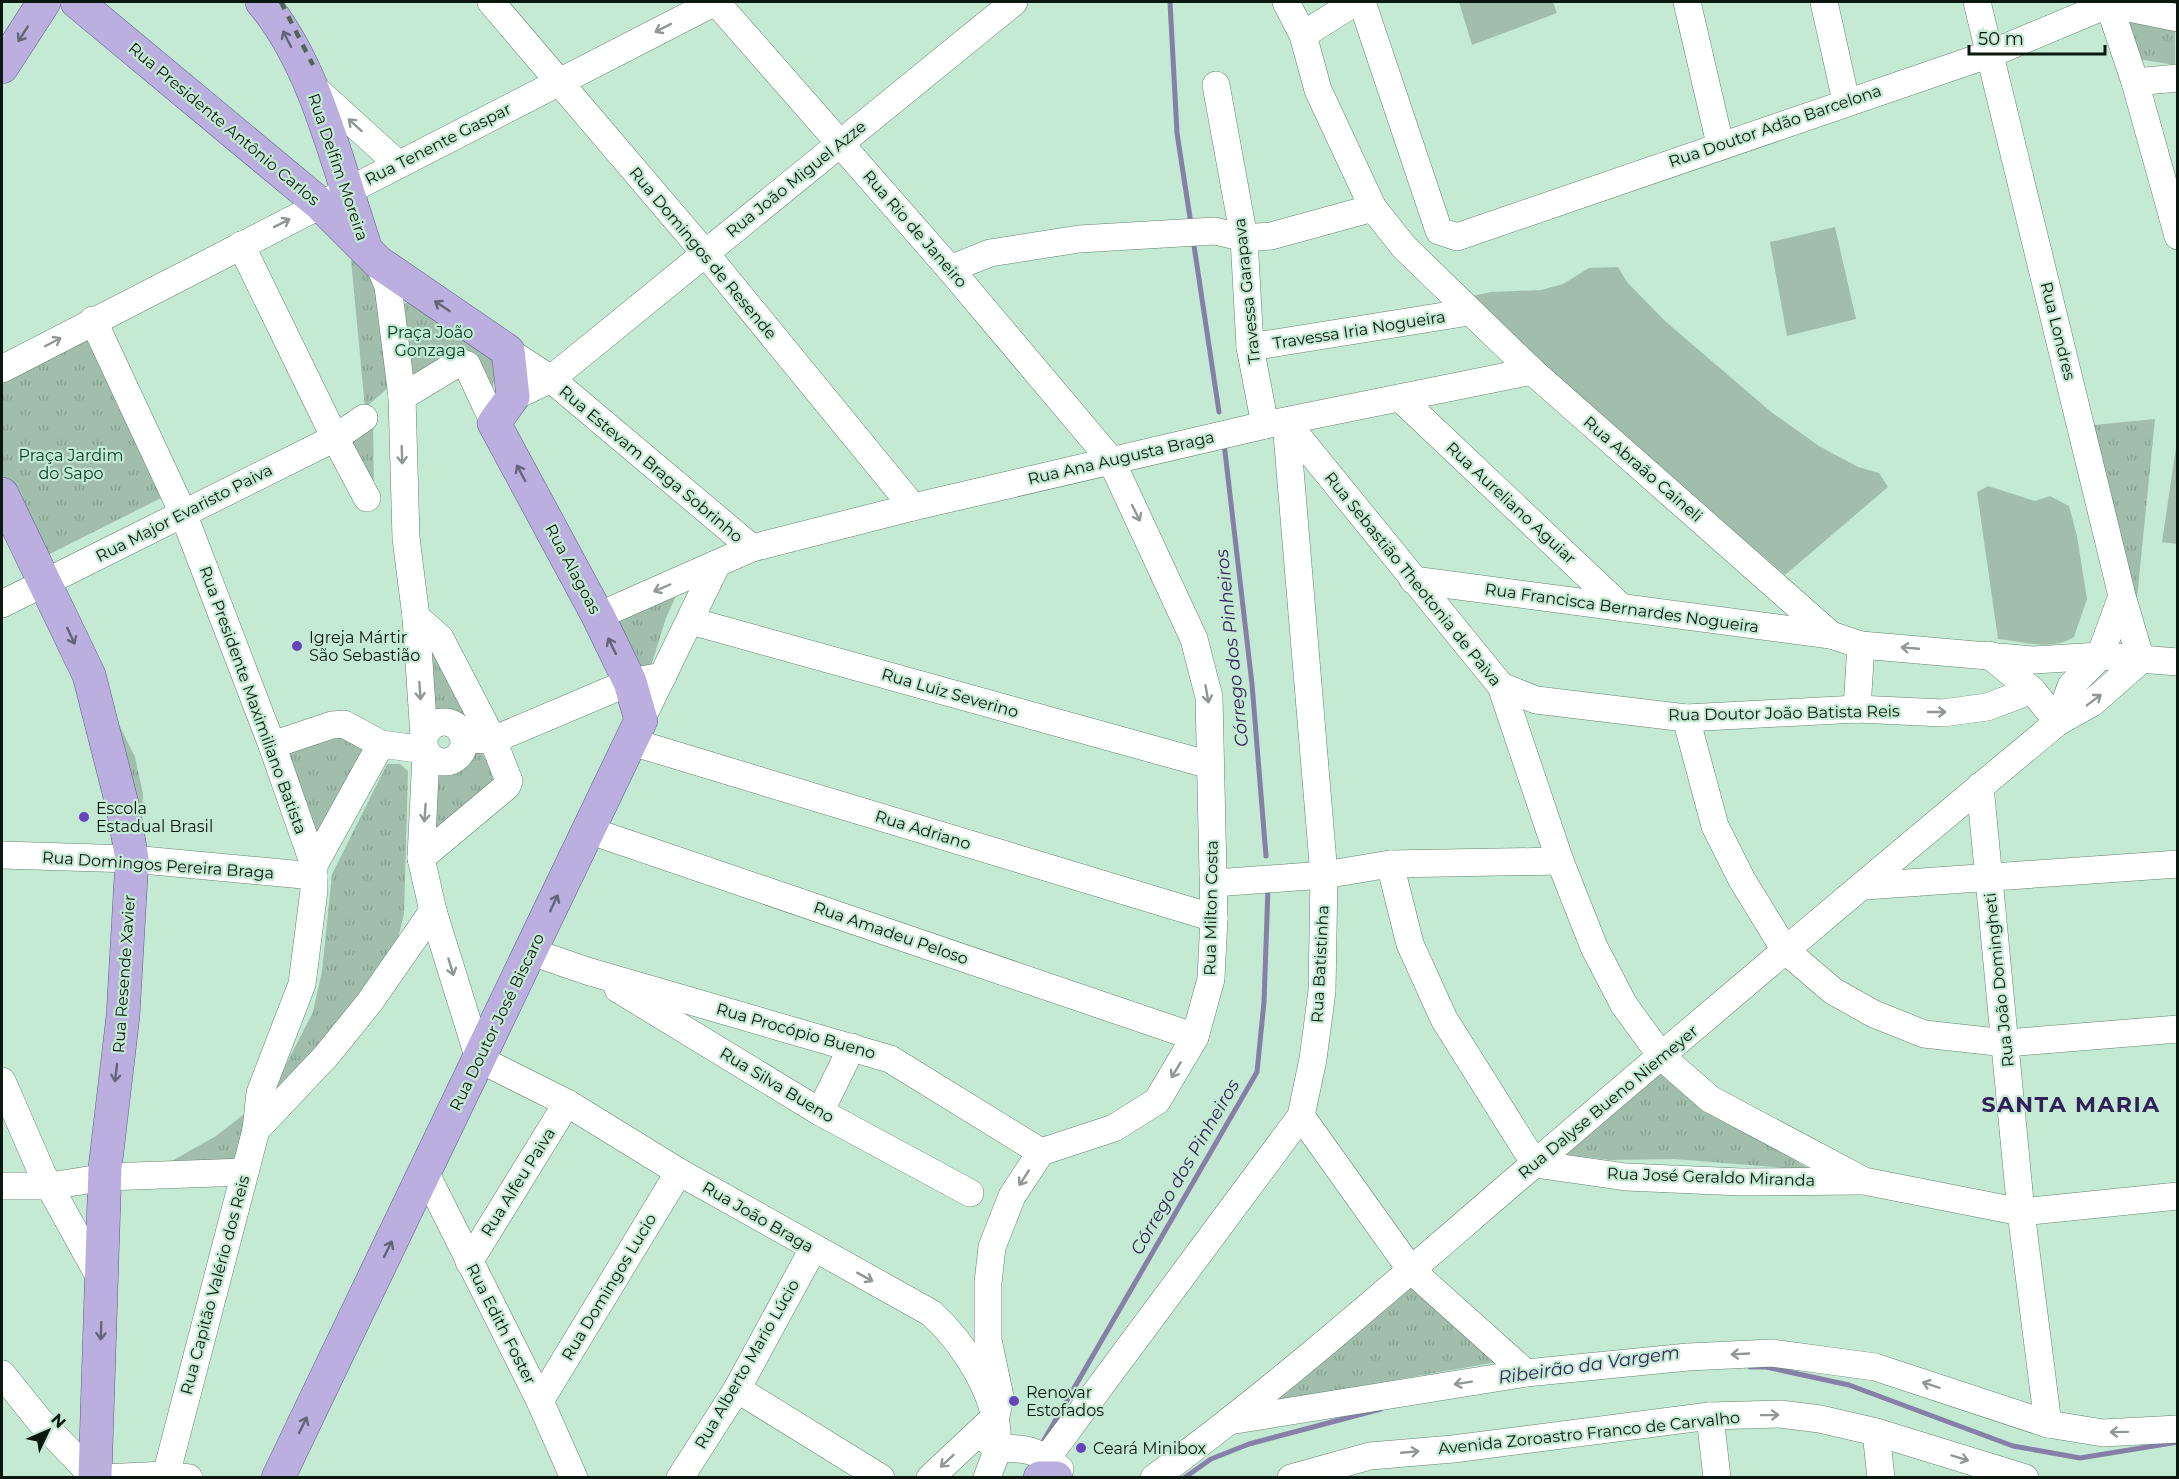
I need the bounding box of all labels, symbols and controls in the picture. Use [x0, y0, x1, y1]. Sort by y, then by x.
scale bar [1969, 18, 2106, 56]
one-way arrow [654, 23, 672, 34]
one-way arrow [16, 25, 28, 42]
text: 50 m [1978, 28, 2024, 50]
one-way arrow [281, 30, 293, 48]
street label: Rua Presidente Antônio Carlos [125, 38, 323, 210]
street label: Rua Doutor Adão Barcelona [1666, 81, 1884, 171]
street label: Rua Delfim Moreira [304, 91, 372, 243]
street label: Rua Tenente Gaspar [362, 99, 514, 189]
street label: Rua João Miguel Azze [722, 117, 870, 241]
one-way arrow [348, 118, 363, 132]
street label: Rua Domingos de Resende [625, 163, 781, 343]
street label: Rua Rio de Janeiro [859, 166, 971, 292]
one-way arrow [273, 217, 291, 228]
street label: Travessa Garapava [1230, 217, 1264, 365]
street label: Rua Londres [2037, 280, 2079, 382]
one-way arrow [434, 300, 451, 312]
street label: Travessa Iria Nogueira [1271, 307, 1447, 353]
park label: Praça João Gonzaga [387, 323, 473, 360]
one-way arrow [44, 335, 62, 347]
street label: Rua Estevam Braga Sobrinho [555, 382, 747, 546]
street label: Rua Abraão Caineli [1580, 412, 1706, 526]
street label: Rua Ana Augusta Braga [1026, 427, 1216, 489]
street label: Rua Aureliano Aguiar [1442, 438, 1580, 568]
one-way arrow [396, 445, 408, 465]
park label: Praça Jardim do Sapo [19, 446, 123, 483]
street label: Rua Major Evaristo Paiva [93, 460, 275, 566]
one-way arrow [515, 465, 527, 482]
street label: Rua Sebastião Theotonia de Paiva [1321, 468, 1505, 690]
one-way arrow [1131, 504, 1142, 522]
street label: Rua Alagoas [541, 521, 605, 617]
water label: Córrego dos Pinheiros [1211, 548, 1253, 748]
street label: Rua Presidente Maximiliano Batista [195, 563, 311, 837]
street label: Rua Francisca Bernardes Nogueira [1484, 579, 1760, 637]
one-way arrow [654, 583, 672, 595]
one-way arrow [65, 627, 77, 645]
place label: Igreja Mártir São Sebastião [309, 628, 420, 665]
one-way arrow [606, 637, 618, 655]
marker: Igreja Mártir São Sebastião [290, 639, 304, 653]
one-way arrow [1901, 642, 1920, 653]
street label: Rua Luiz Severino [879, 664, 1021, 722]
one-way arrow [415, 681, 426, 701]
one-way arrow [1202, 684, 1213, 703]
one-way arrow [2086, 694, 2102, 707]
street label: Rua Doutor João Batista Reis [1668, 701, 1900, 725]
one-way arrow [1926, 706, 1946, 718]
place label: Escola Estadual Brasil [96, 799, 213, 836]
one-way arrow [419, 802, 430, 822]
street label: Rua Adriano [873, 806, 973, 854]
marker: Escola Estadual Brasil [77, 810, 91, 824]
street label: Rua Milton Costa [1200, 840, 1222, 976]
street label: Rua Domingos Pereira Braga [41, 847, 275, 883]
street label: Rua João Domingheti [1980, 892, 2018, 1068]
street label: Rua Resende Xavier [109, 894, 139, 1054]
one-way arrow [549, 894, 560, 912]
street label: Rua Amadeu Peloso [811, 898, 971, 968]
street label: Rua Batistinha [1307, 905, 1333, 1023]
street label: Rua Doutor José Biscaro [446, 930, 548, 1114]
one-way arrow [446, 957, 457, 976]
street label: Rua Procópio Bueno [714, 999, 878, 1063]
street label: Rua Dalyse Bueno Niemeyer [1514, 1021, 1702, 1183]
street label: Rua Silva Bueno [717, 1043, 837, 1127]
one-way arrow [1169, 1061, 1181, 1078]
one-way arrow [110, 1063, 121, 1083]
water label: Córrego dos Pinheiros [1126, 1075, 1244, 1259]
district label: SANTA MARIA [1981, 1091, 2161, 1118]
street label: Rua Alfeu Paiva [477, 1124, 559, 1240]
street label: Rua José Geraldo Miranda [1607, 1164, 1815, 1190]
one-way arrow [1018, 1169, 1030, 1186]
street label: Rua Capitão Valério dos Reis [177, 1173, 253, 1397]
street label: Rua João Braga [699, 1177, 817, 1257]
street label: Rua Domingos Lucio [558, 1210, 660, 1364]
one-way arrow [382, 1240, 394, 1258]
street label: Rua Edith Foster [462, 1260, 540, 1388]
one-way arrow [856, 1271, 873, 1283]
street label: Rua Alberto Mario Lúcio [691, 1276, 803, 1452]
one-way arrow [95, 1320, 106, 1340]
water label: Ribeirão da Vargem [1497, 1341, 1681, 1389]
one-way arrow [1731, 1349, 1751, 1360]
one-way arrow [1453, 1378, 1473, 1389]
one-way arrow [1922, 1379, 1941, 1390]
place label: Renovar Estofados [1026, 1383, 1104, 1420]
marker: Renovar Estofados [1007, 1394, 1021, 1408]
north arrow [18, 1401, 78, 1461]
street label: Avenida Zoroastro Franco de Carvalho [1437, 1408, 1741, 1458]
one-way arrow [1760, 1409, 1780, 1420]
text: N [47, 1410, 70, 1432]
one-way arrow [298, 1416, 310, 1434]
one-way arrow [2110, 1427, 2130, 1438]
place label: Ceará Minibox [1093, 1439, 1207, 1458]
marker: Ceará Minibox [1074, 1441, 1088, 1455]
one-way arrow [1399, 1446, 1419, 1457]
one-way arrow [1950, 1453, 1969, 1464]
one-way arrow [940, 1454, 955, 1468]

